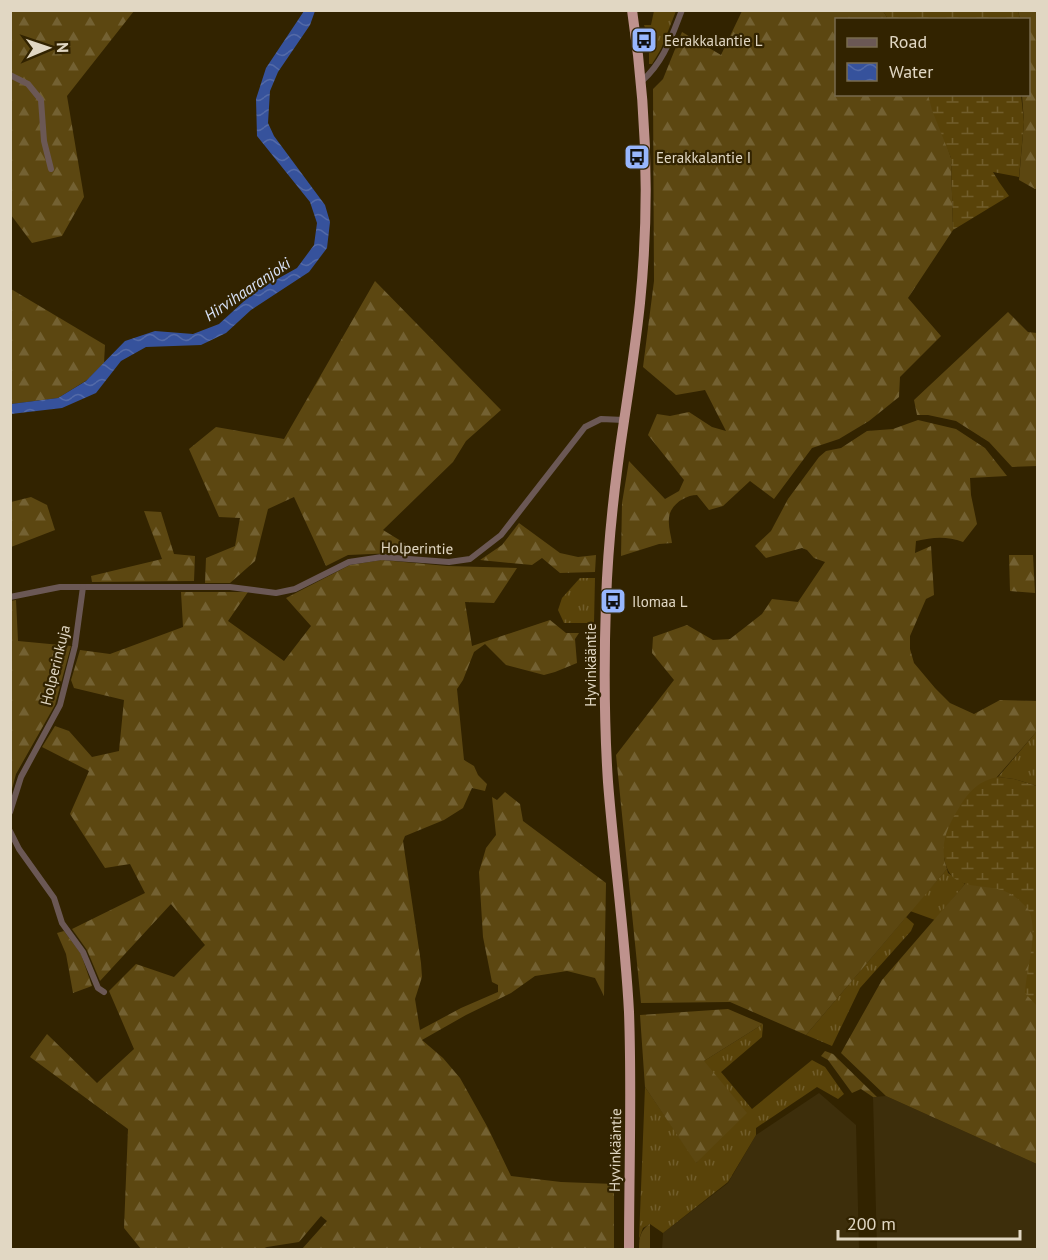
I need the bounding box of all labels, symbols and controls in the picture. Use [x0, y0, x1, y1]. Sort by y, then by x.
north arrow [18, 18, 78, 78]
legend [835, 18, 1030, 96]
bus stop icon: Eerakkalantie L [629, 25, 659, 55]
text: Road [889, 30, 927, 53]
place label: Eerakkalantie L [664, 31, 763, 50]
text: N [53, 42, 73, 53]
text: Water [889, 60, 933, 83]
bus stop icon: Eerakkalantie I [622, 142, 652, 172]
place label: Eerakkalantie I [656, 148, 751, 167]
water label: Hirvihaaranjoki [200, 252, 295, 325]
street label: Holperintie [381, 538, 453, 558]
bus stop icon: Ilomaa L [598, 586, 628, 616]
place label: Ilomaa L [632, 592, 688, 611]
street label: Holperinkuja [36, 623, 74, 707]
street label: Hyvinkääntie [581, 623, 600, 707]
street label: Hyvinkääntie [605, 1108, 625, 1192]
scale bar [838, 1203, 1020, 1241]
text: 200 m [847, 1212, 896, 1235]

